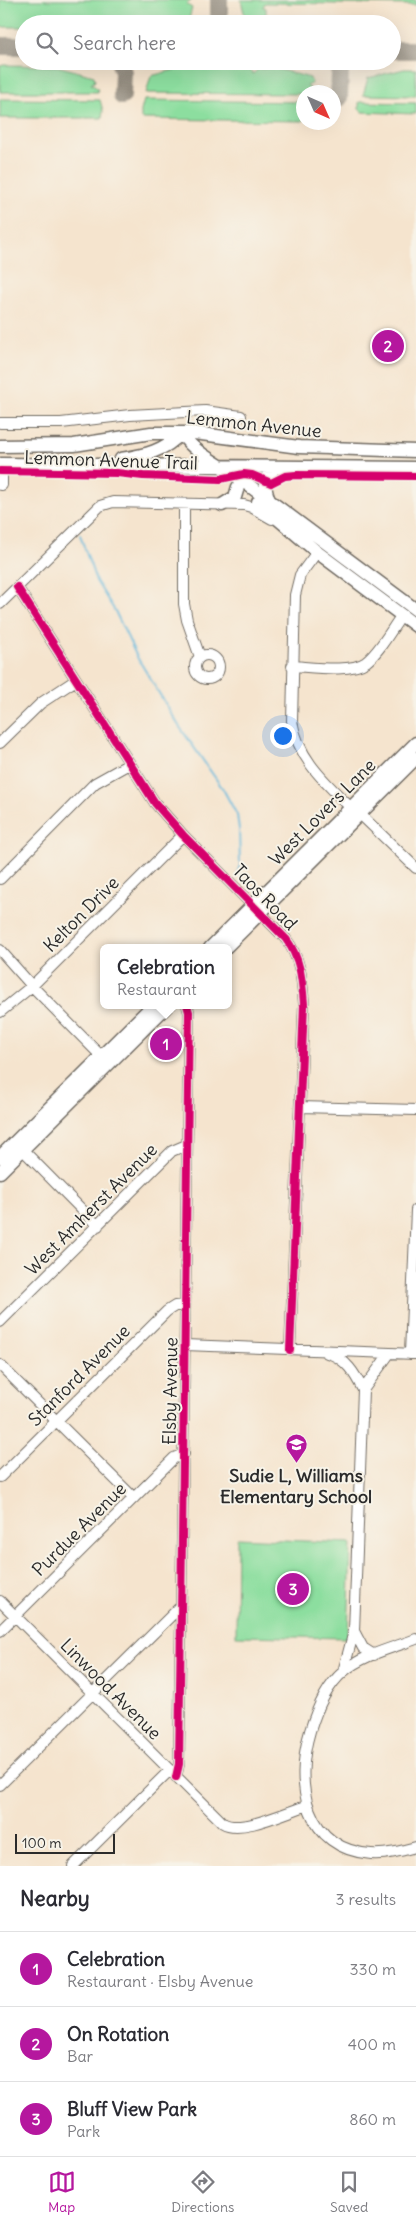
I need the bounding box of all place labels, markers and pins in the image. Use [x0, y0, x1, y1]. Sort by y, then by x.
pin: 2 [372, 327, 404, 365]
pin: 1 [150, 1025, 182, 1063]
school or university icon: Sudie L, Williams Elementary School [284, 1433, 308, 1464]
place label: Sudie L, Williams Elementary School [220, 1464, 372, 1508]
pin: 3 [277, 1570, 309, 1608]

